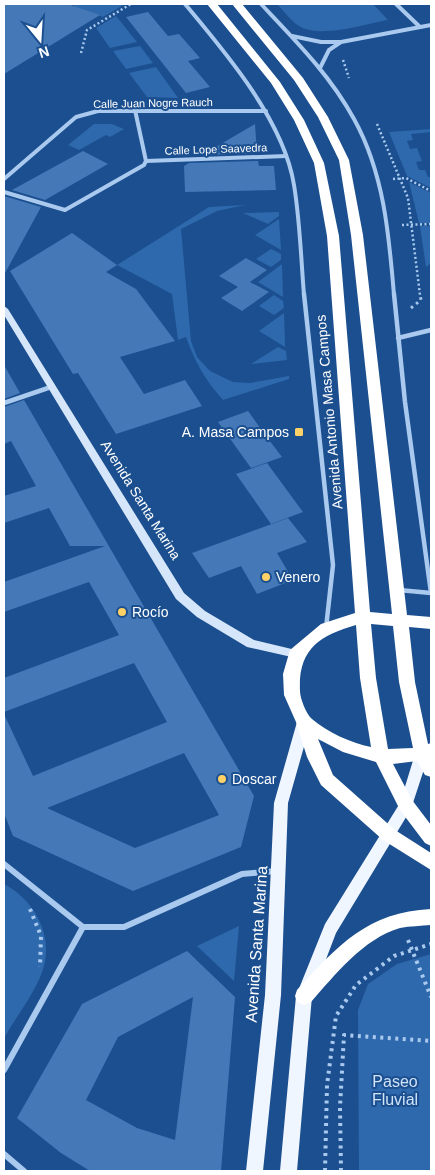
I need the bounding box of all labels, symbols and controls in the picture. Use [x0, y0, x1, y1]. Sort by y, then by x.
north arrow [15, 15, 65, 65]
text: N [37, 43, 51, 62]
street label: Calle Juan Nogre Rauch [93, 96, 213, 110]
street label: Calle Lope Saavedra [164, 141, 268, 157]
street label: Avenida Antonio Masa Campos [313, 314, 345, 510]
place label: A. Masa Campos [182, 424, 289, 440]
marker: A. Masa Campos [293, 426, 305, 438]
street label: Avenida Santa Marina [98, 437, 184, 563]
place label: Venero [276, 569, 321, 585]
marker: Venero [260, 571, 272, 583]
place label: Rocío [132, 604, 169, 620]
marker: Rocío [116, 606, 128, 618]
place label: Doscar [232, 771, 277, 787]
marker: Doscar [216, 773, 228, 785]
street label: Avenida Santa Marina [243, 865, 270, 1023]
park label: Paseo Fluvial [372, 1073, 418, 1108]

